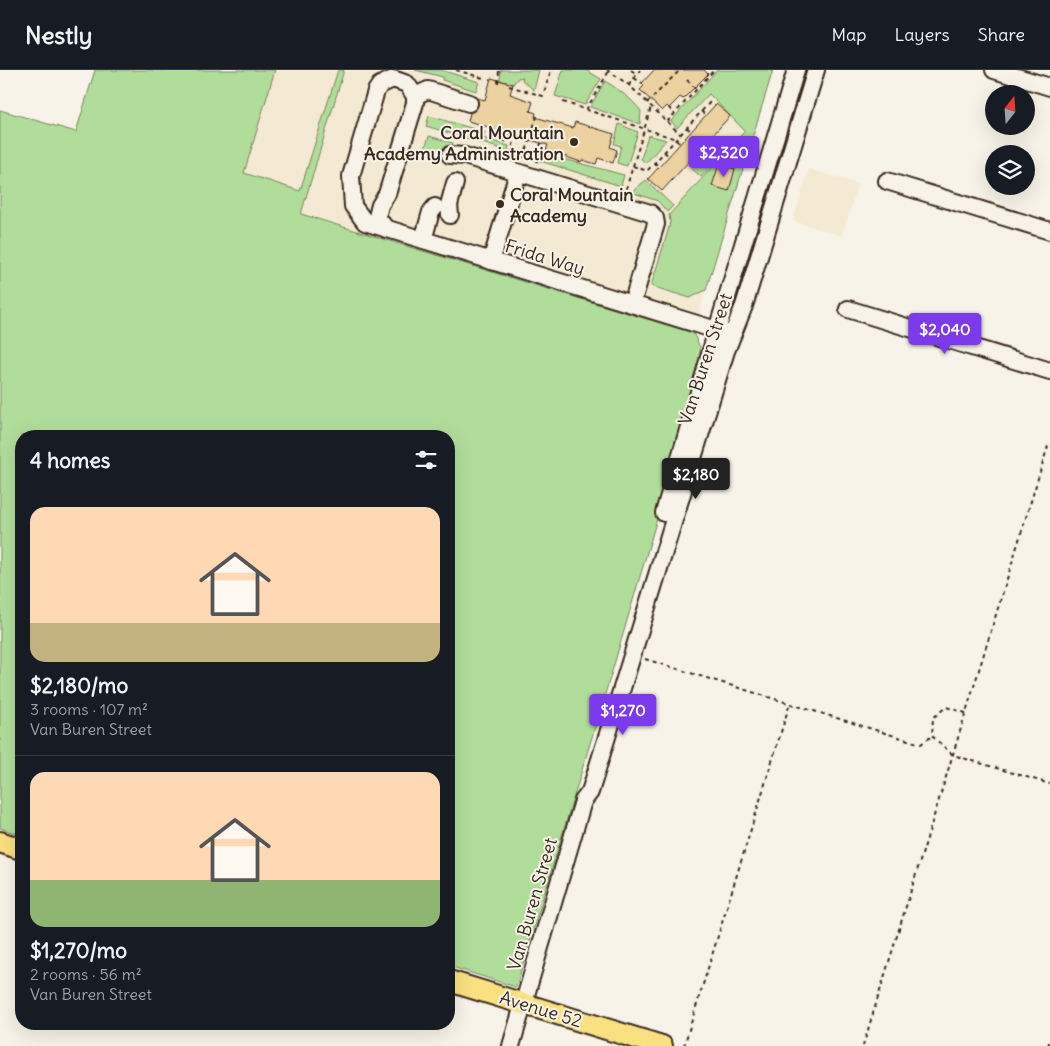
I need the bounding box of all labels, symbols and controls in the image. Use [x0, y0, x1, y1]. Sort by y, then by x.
text: Nestly [25, 20, 92, 50]
text: Map [831, 23, 866, 46]
text: Layers [894, 23, 950, 46]
text: Share [978, 23, 1025, 46]
north arrow [985, 85, 1035, 135]
map controls [985, 85, 1035, 195]
place label: Coral Mountain Academy Administration [364, 121, 565, 165]
marker: Coral Mountain Academy Administration [568, 136, 580, 148]
pin: $2,320 [683, 136, 765, 178]
text: $2,320 [699, 142, 749, 162]
button: layers [985, 145, 1035, 195]
place label: Coral Mountain Academy [510, 183, 634, 227]
marker: Coral Mountain Academy [494, 198, 506, 210]
street label: Frida Way [502, 234, 588, 280]
street label: Van Buren Street [673, 290, 737, 428]
pin: $2,040 [904, 312, 986, 355]
text: $2,040 [919, 319, 971, 339]
icon: filters [412, 446, 440, 474]
text: 4 homes [30, 447, 110, 474]
pin: $2,180 [655, 458, 737, 500]
text: $2,180 [673, 464, 719, 484]
icon: home [190, 539, 280, 629]
text: $2,180/mo [30, 672, 128, 699]
pin: $1,270 [582, 694, 664, 736]
text: 3 rooms · 107 m² [30, 699, 148, 719]
text: $1,270 [600, 700, 646, 720]
text: Van Buren Street [30, 719, 152, 739]
icon: home [190, 805, 280, 895]
street label: Van Buren Street [502, 835, 562, 973]
text: $1,270/mo [30, 937, 127, 964]
text: 2 rooms · 56 m² [30, 964, 142, 984]
text: Van Buren Street [30, 984, 152, 1004]
street label: Avenue 52 [497, 986, 585, 1032]

